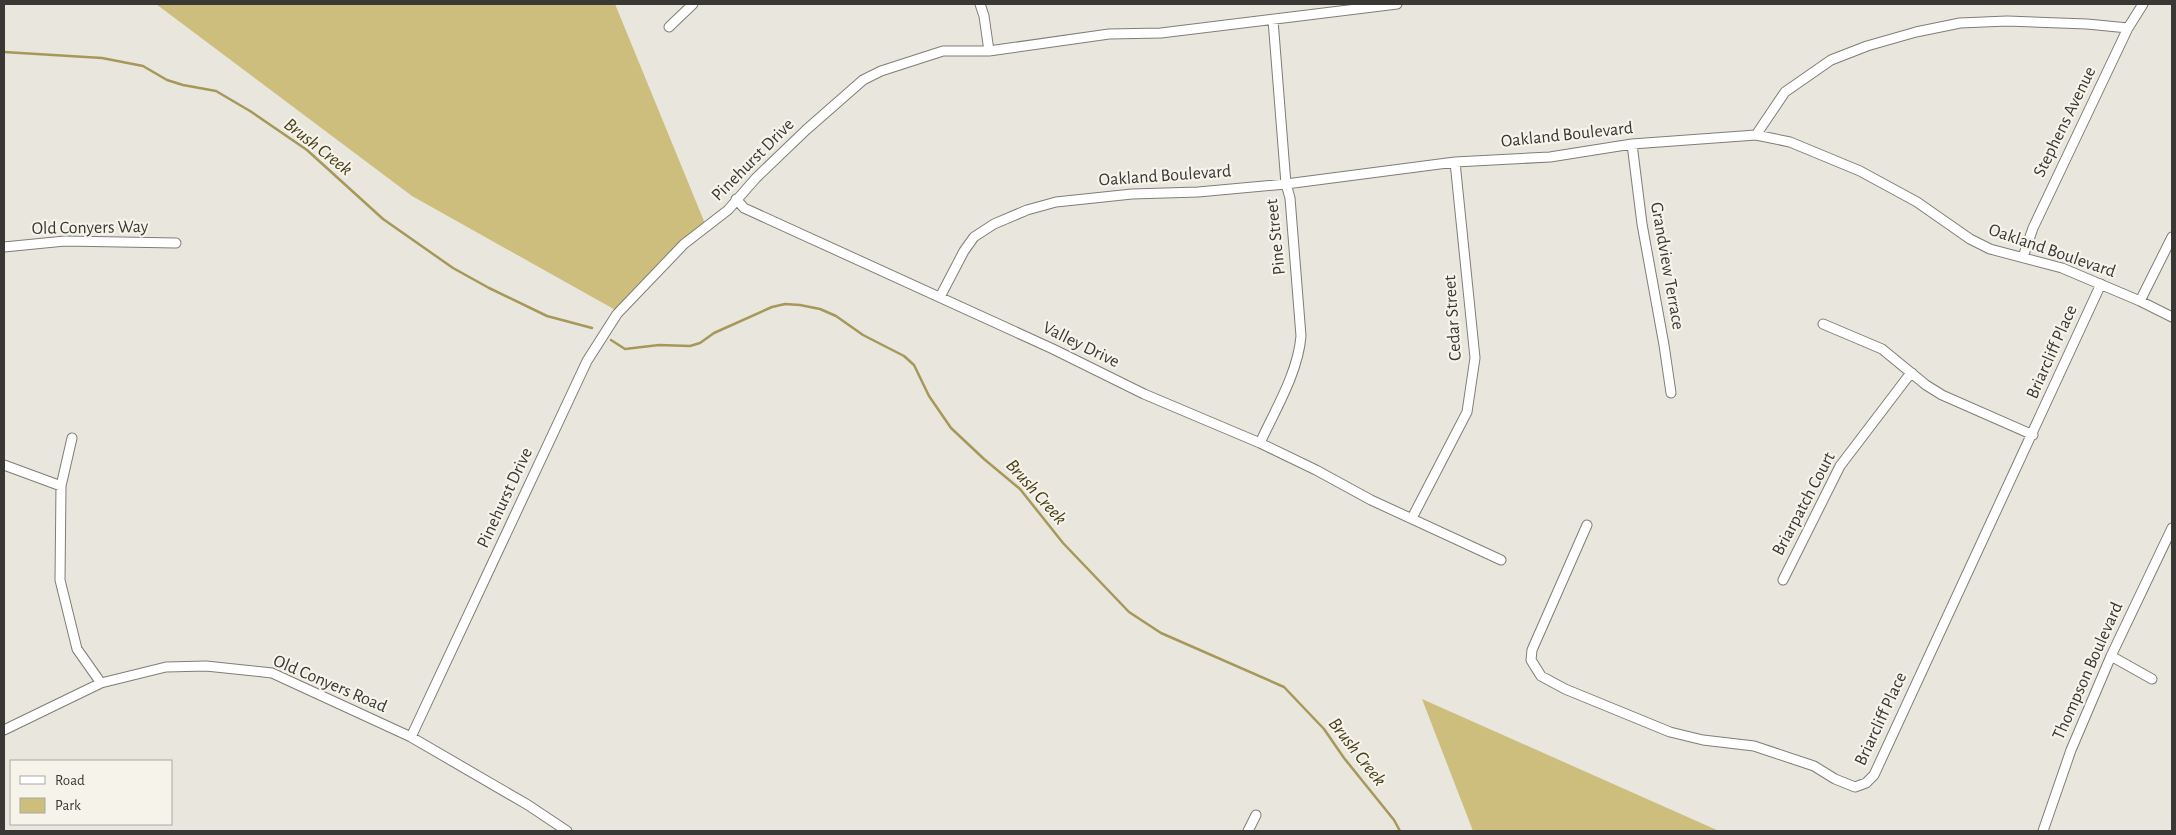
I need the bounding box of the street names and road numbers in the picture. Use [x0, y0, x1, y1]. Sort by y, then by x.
street label: Stephens Avenue [2030, 64, 2100, 180]
street label: Pinehurst Drive [708, 115, 798, 205]
street label: Oakland Boulevard [1500, 119, 1634, 151]
street label: Oakland Boulevard [1098, 162, 1232, 190]
street label: Pine Street [1263, 198, 1289, 276]
street label: Grandview Terrace [1647, 201, 1687, 331]
street label: Old Conyers Way [31, 218, 149, 238]
street label: Oakland Boulevard [1986, 221, 2118, 281]
street label: Cedar Street [1441, 274, 1465, 361]
street label: Briarcliff Place [2023, 302, 2081, 402]
street label: Valley Drive [1040, 319, 1122, 371]
street label: Pinehurst Drive [474, 445, 536, 551]
street label: Briarpatch Court [1769, 449, 1839, 559]
street label: Thompson Boulevard [2050, 599, 2126, 743]
street label: Old Conyers Road [270, 652, 390, 716]
street label: Briarcliff Place [1852, 670, 1910, 768]

